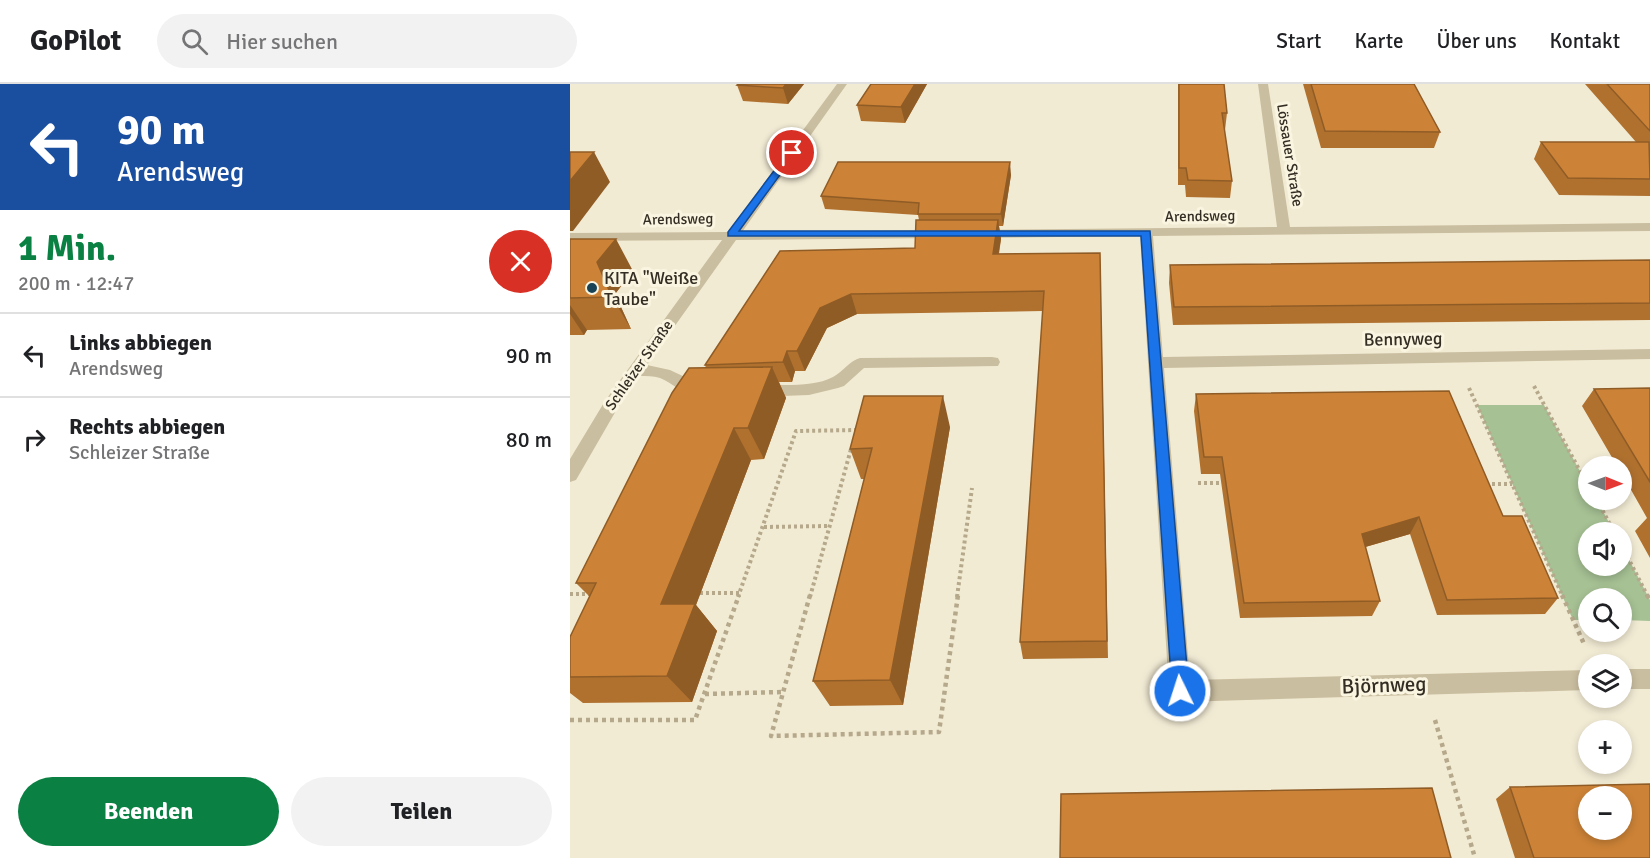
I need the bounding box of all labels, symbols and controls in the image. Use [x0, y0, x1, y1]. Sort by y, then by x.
search box [157, 14, 577, 68]
text: GoPilot [30, 24, 121, 58]
icon: search [178, 25, 211, 58]
text: Hier suchen [226, 28, 338, 55]
text: Start [1276, 28, 1321, 54]
text: Karte [1354, 28, 1403, 54]
text: Über uns [1436, 28, 1517, 54]
text: Kontakt [1550, 28, 1620, 54]
street label: Lössauer Straße [1273, 102, 1307, 208]
text: 90 m [117, 105, 206, 156]
icon: left [18, 108, 96, 186]
pin [766, 127, 817, 178]
icon: arrive [775, 136, 808, 169]
text: Arendsweg [117, 156, 244, 189]
street label: Arendsweg [1165, 206, 1236, 226]
street label: Arendsweg [643, 209, 714, 229]
text: 1 Min. [18, 226, 116, 271]
button: close [489, 230, 552, 293]
place label: KITA "Weiße Taube" [604, 267, 698, 310]
text: 200 m · 12:47 [18, 271, 134, 296]
marker: KITA "Weiße Taube" [585, 281, 599, 295]
street label: Schleizer Straße [601, 317, 677, 413]
street label: Bennyweg [1363, 327, 1443, 351]
text: Links abbiegen [69, 329, 212, 356]
icon: left [18, 339, 51, 372]
text: 90 m [506, 342, 552, 369]
text: Arendsweg [69, 356, 163, 381]
text: Rechts abbiegen [69, 413, 225, 440]
icon: right [18, 423, 51, 456]
text: 80 m [506, 426, 552, 453]
text: Schleizer Straße [69, 440, 210, 465]
north arrow [1578, 456, 1632, 510]
map controls [1578, 456, 1632, 840]
button: sound [1578, 522, 1632, 576]
button: search [1578, 588, 1632, 642]
button: layers [1578, 654, 1632, 708]
position arrow [1148, 659, 1212, 723]
street label: Björnweg [1341, 671, 1427, 699]
button: + [1578, 720, 1632, 774]
button: Beenden [18, 777, 279, 846]
button: Teilen [291, 777, 552, 846]
button: − [1578, 786, 1632, 840]

